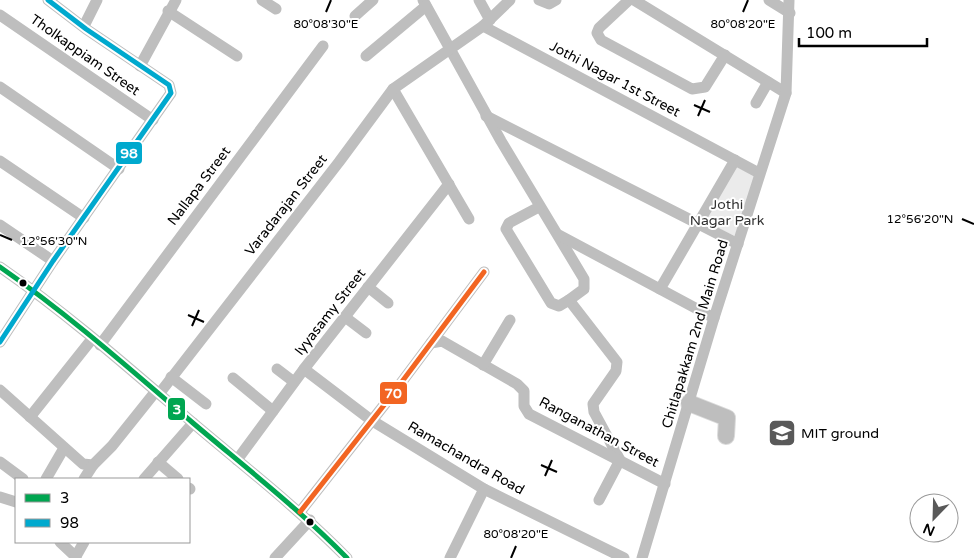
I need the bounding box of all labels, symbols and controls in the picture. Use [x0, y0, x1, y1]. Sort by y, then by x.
street label: Tholkappiam Street [27, 11, 144, 100]
scale bar [799, 15, 926, 47]
text: 80°08'30"E [293, 17, 359, 31]
text: 80°08'20"E [710, 17, 776, 31]
text: 100 m [806, 24, 852, 42]
street label: Jothi Nagar 1st Street [547, 37, 684, 121]
line badge: 98 [115, 141, 143, 165]
street label: Nallapa Street [164, 143, 235, 229]
text: 98 [120, 145, 138, 162]
street label: Varadarajan Street [241, 151, 331, 259]
park label: Jothi Nagar Park [690, 196, 765, 229]
text: 12°56'20"N [887, 212, 954, 226]
text: 12°56'30"N [21, 234, 88, 248]
street label: Chitlapakkam 2nd Main Road [658, 237, 732, 431]
street label: Iyyasamy Street [291, 265, 369, 359]
unlabelled marker [18, 278, 28, 288]
line badge: 70 [379, 381, 408, 405]
text: 70 [384, 385, 402, 402]
street label: Ranganathan Street [536, 393, 662, 471]
line badge: 3 [167, 397, 186, 421]
text: 3 [173, 401, 182, 418]
street label: Ramachandra Road [405, 418, 527, 498]
school or university icon: MIT ground [767, 418, 797, 448]
place label: MIT ground [801, 425, 879, 442]
legend [15, 478, 190, 543]
text: 3 [60, 489, 69, 507]
north arrow [909, 493, 959, 543]
text: 98 [60, 514, 79, 532]
unlabelled marker [305, 517, 315, 527]
text: N [921, 519, 938, 540]
text: 80°08'20"E [483, 527, 549, 541]

